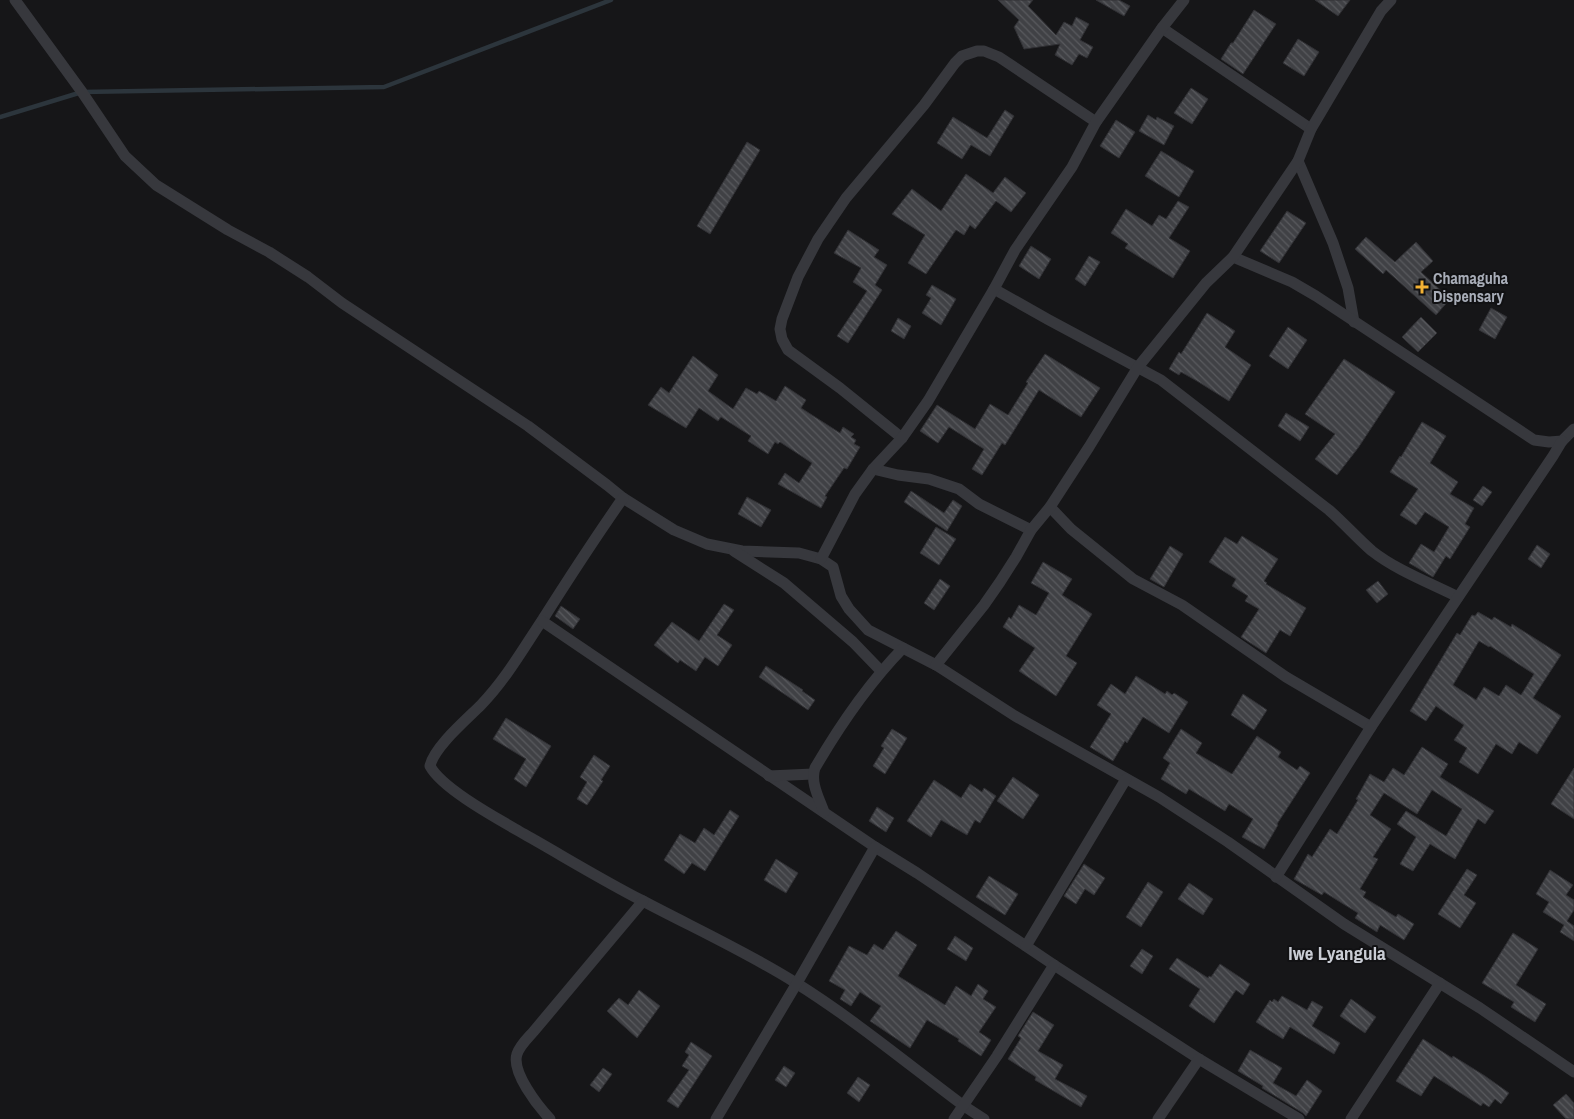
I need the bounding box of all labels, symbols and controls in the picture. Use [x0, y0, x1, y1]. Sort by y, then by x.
place label: Chamaguha Dispensary [1433, 267, 1509, 307]
marker: Chamaguha Dispensary [1415, 280, 1429, 294]
district label: Iwe Lyangula [1288, 940, 1386, 966]

